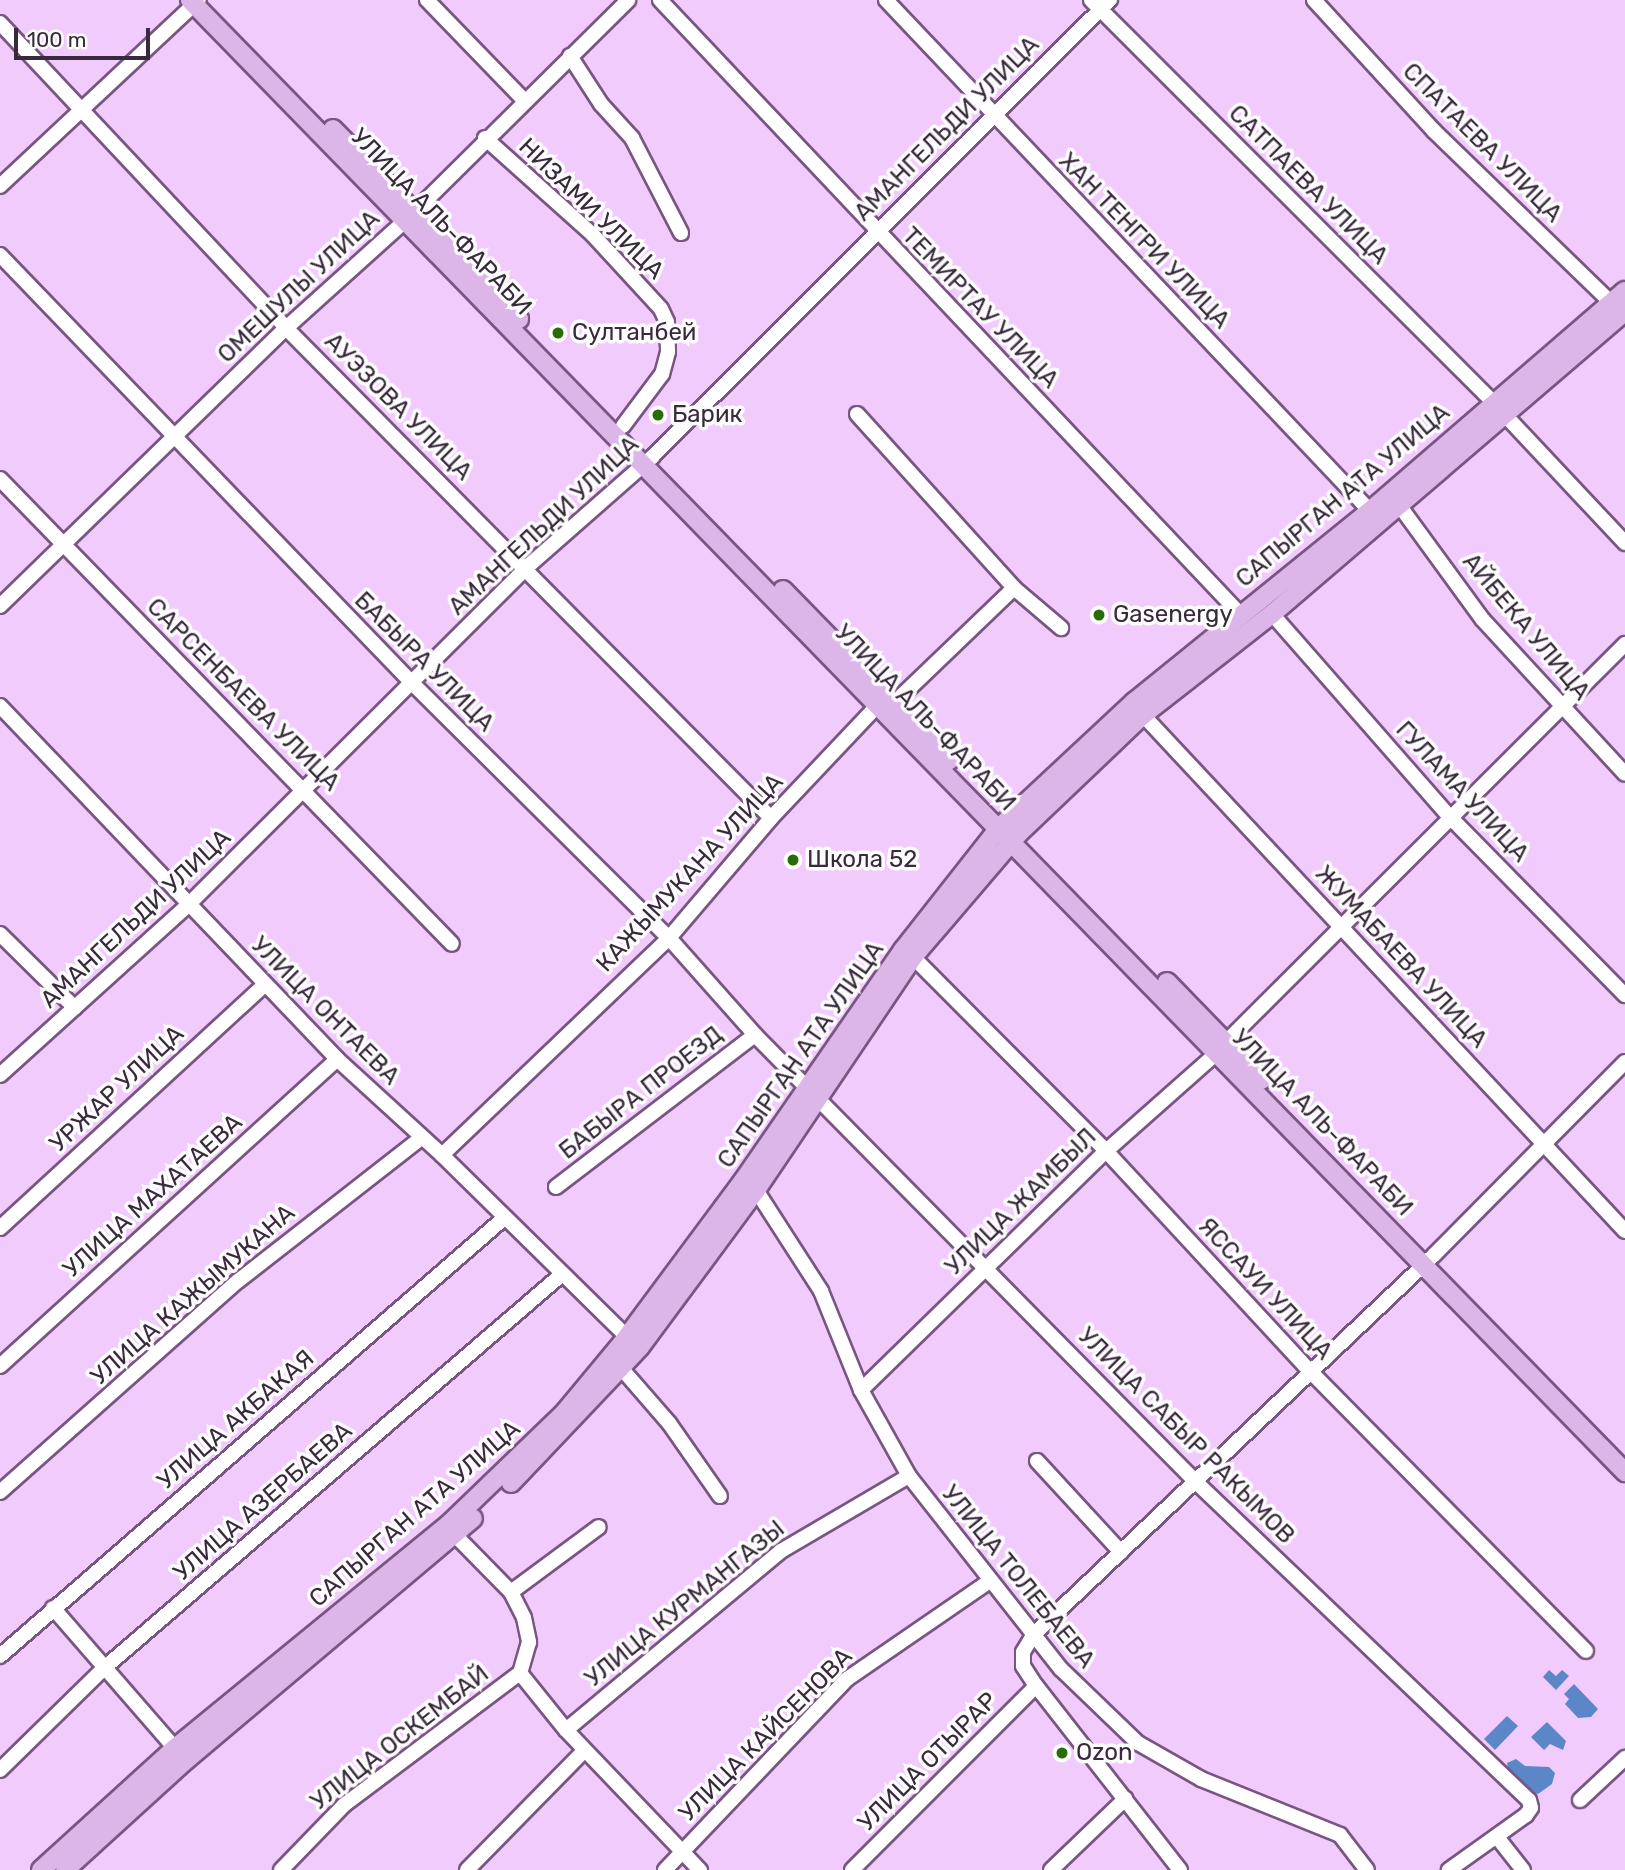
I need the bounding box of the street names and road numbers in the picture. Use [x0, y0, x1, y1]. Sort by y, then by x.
street label: АМАНГЕЛЬДИ УЛИЦА [849, 31, 1045, 227]
street label: СПАТАЕВА УЛИЦА [1396, 57, 1568, 229]
street label: САТПАЕВА УЛИЦА [1222, 99, 1394, 271]
street label: УЛИЦА АЛЬ-ФАРАБИ [344, 123, 538, 321]
street label: НИЗАМИ УЛИЦА [512, 132, 670, 286]
street label: ХАН ТЕНГРИ УЛИЦА [1053, 147, 1235, 335]
street label: ОМЕШУЛЫ УЛИЦА [212, 205, 386, 369]
street label: ТЕМИРТАУ УЛИЦА [896, 222, 1064, 394]
street label: АУЭЗОВА УЛИЦА [318, 327, 478, 487]
street label: САПЫРГАН АТА УЛИЦА [1230, 398, 1456, 594]
street label: АМАНГЕЛЬДИ УЛИЦА [443, 430, 645, 622]
street label: АЙБЕКА УЛИЦА [1456, 548, 1596, 706]
street label: БАБЫРА УЛИЦА [348, 586, 500, 738]
street label: САРСЕНБАЕВА УЛИЦА [141, 593, 345, 797]
street label: УЛИЦА АЛЬ-ФАРАБИ [828, 619, 1022, 817]
street label: ГУЛАМА УЛИЦА [1389, 716, 1535, 868]
street label: КАЖЫМУКАНА УЛИЦА [591, 768, 789, 978]
street label: АМАНГЕЛЬДИ УЛИЦА [35, 823, 237, 1015]
street label: ЖУМАБАЕВА УЛИЦА [1309, 860, 1493, 1054]
street label: УЛИЦА ОНТАЕВА [245, 931, 405, 1091]
street label: САПЫРГАН АТА УЛИЦА [712, 936, 890, 1174]
street label: УРЖАР УЛИЦА [44, 1020, 190, 1158]
street label: БАБЫРА ПРОЕЗД [554, 1020, 728, 1166]
street label: УЛИЦА АЛЬ-ФАРАБИ [1225, 1024, 1419, 1222]
street label: УЛИЦА МАХАТАЕВА [58, 1108, 248, 1284]
street label: УЛИЦА ЖАМБЫЛ [940, 1123, 1102, 1281]
street label: УЛИЦА КАЖЫМУКАНА [85, 1199, 301, 1391]
street label: ЯССАУИ УЛИЦА [1192, 1212, 1338, 1366]
street label: УЛИЦА САБЫР РАКЫМОВ [1072, 1322, 1300, 1550]
street label: УЛИЦА АКБАКАЯ [152, 1344, 320, 1496]
street label: САПЫРГАН АТА УЛИЦА [304, 1415, 526, 1613]
street label: УЛИЦА АЗЕРБАЕВА [168, 1417, 358, 1587]
street label: УЛИЦА ТОЛЕБАЕВА [935, 1480, 1101, 1674]
street label: УЛИЦА КУРМАНГАЗЫ [580, 1515, 790, 1693]
street label: УЛИЦА КАЙСЕНОВА [673, 1642, 859, 1828]
street label: УЛИЦА ОСКЕМБАЙ [305, 1660, 495, 1816]
street label: УЛИЦА ОТЫРАР [853, 1687, 1003, 1837]

